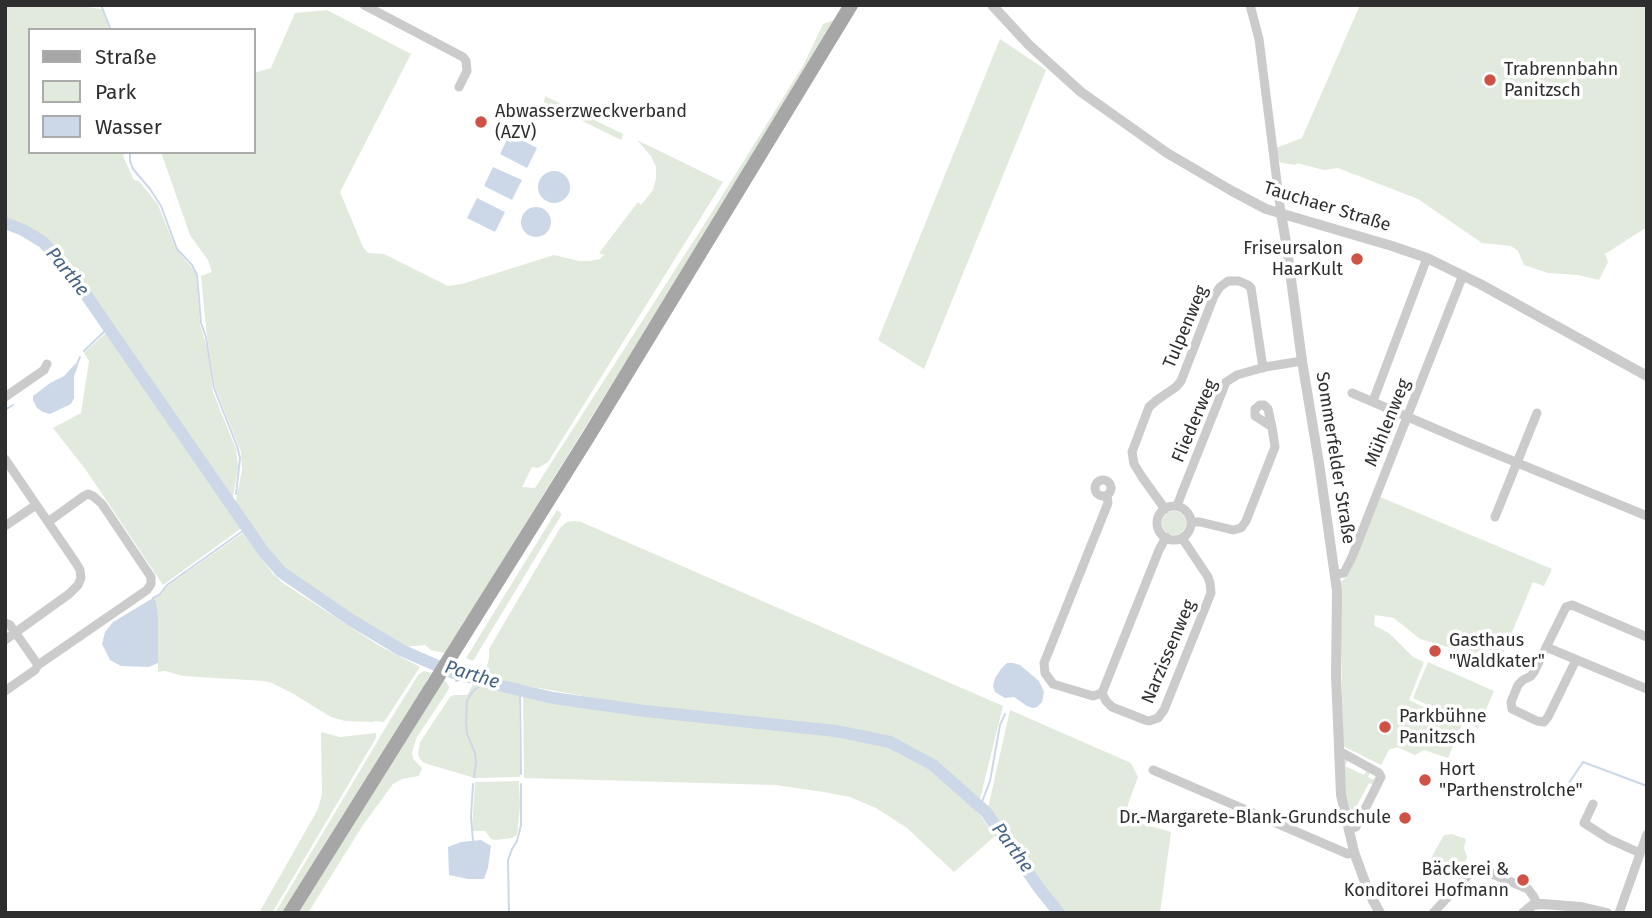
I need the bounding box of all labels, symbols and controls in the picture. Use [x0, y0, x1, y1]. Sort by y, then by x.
legend [28, 28, 256, 154]
text: Straße [95, 44, 157, 70]
place label: Trabrennbahn Panitzsch [1504, 59, 1618, 102]
marker: Trabrennbahn Panitzsch [1482, 72, 1498, 88]
text: Park [95, 79, 136, 105]
place label: Abwasserzweckverband (AZV) [495, 101, 687, 144]
text: Wasser [95, 114, 162, 140]
marker: Abwasserzweckverband (AZV) [473, 114, 489, 130]
street label: Tauchaer Straße [1261, 177, 1393, 237]
place label: Friseursalon HaarKult [1243, 238, 1343, 280]
water label: Parthe [41, 243, 93, 301]
marker: Friseursalon HaarKult [1349, 251, 1365, 267]
street label: Tulpenweg [1159, 283, 1213, 371]
street label: Sommerfelder Straße [1311, 370, 1359, 546]
street label: Fliederweg [1168, 376, 1222, 466]
street label: Mühlenweg [1361, 376, 1415, 470]
street label: Narzissenweg [1137, 597, 1201, 707]
place label: Gasthaus "Waldkater" [1449, 630, 1545, 672]
marker: Gasthaus "Waldkater" [1427, 643, 1443, 659]
water label: Parthe [442, 656, 502, 694]
place label: Parkbühne Panitzsch [1399, 706, 1486, 748]
marker: Parkbühne Panitzsch [1377, 719, 1393, 735]
place label: Hort "Parthenstrolche" [1439, 759, 1583, 802]
marker: Hort "Parthenstrolche" [1417, 772, 1433, 788]
place label: Dr.-Margarete-Blank-Grundschule [1119, 807, 1391, 829]
marker: Dr.-Margarete-Blank-Grundschule [1397, 810, 1413, 826]
water label: Parthe [986, 819, 1038, 877]
place label: Bäckerei & Konditorei Hofmann [1344, 859, 1509, 902]
marker: Bäckerei & Konditorei Hofmann [1515, 872, 1531, 888]

